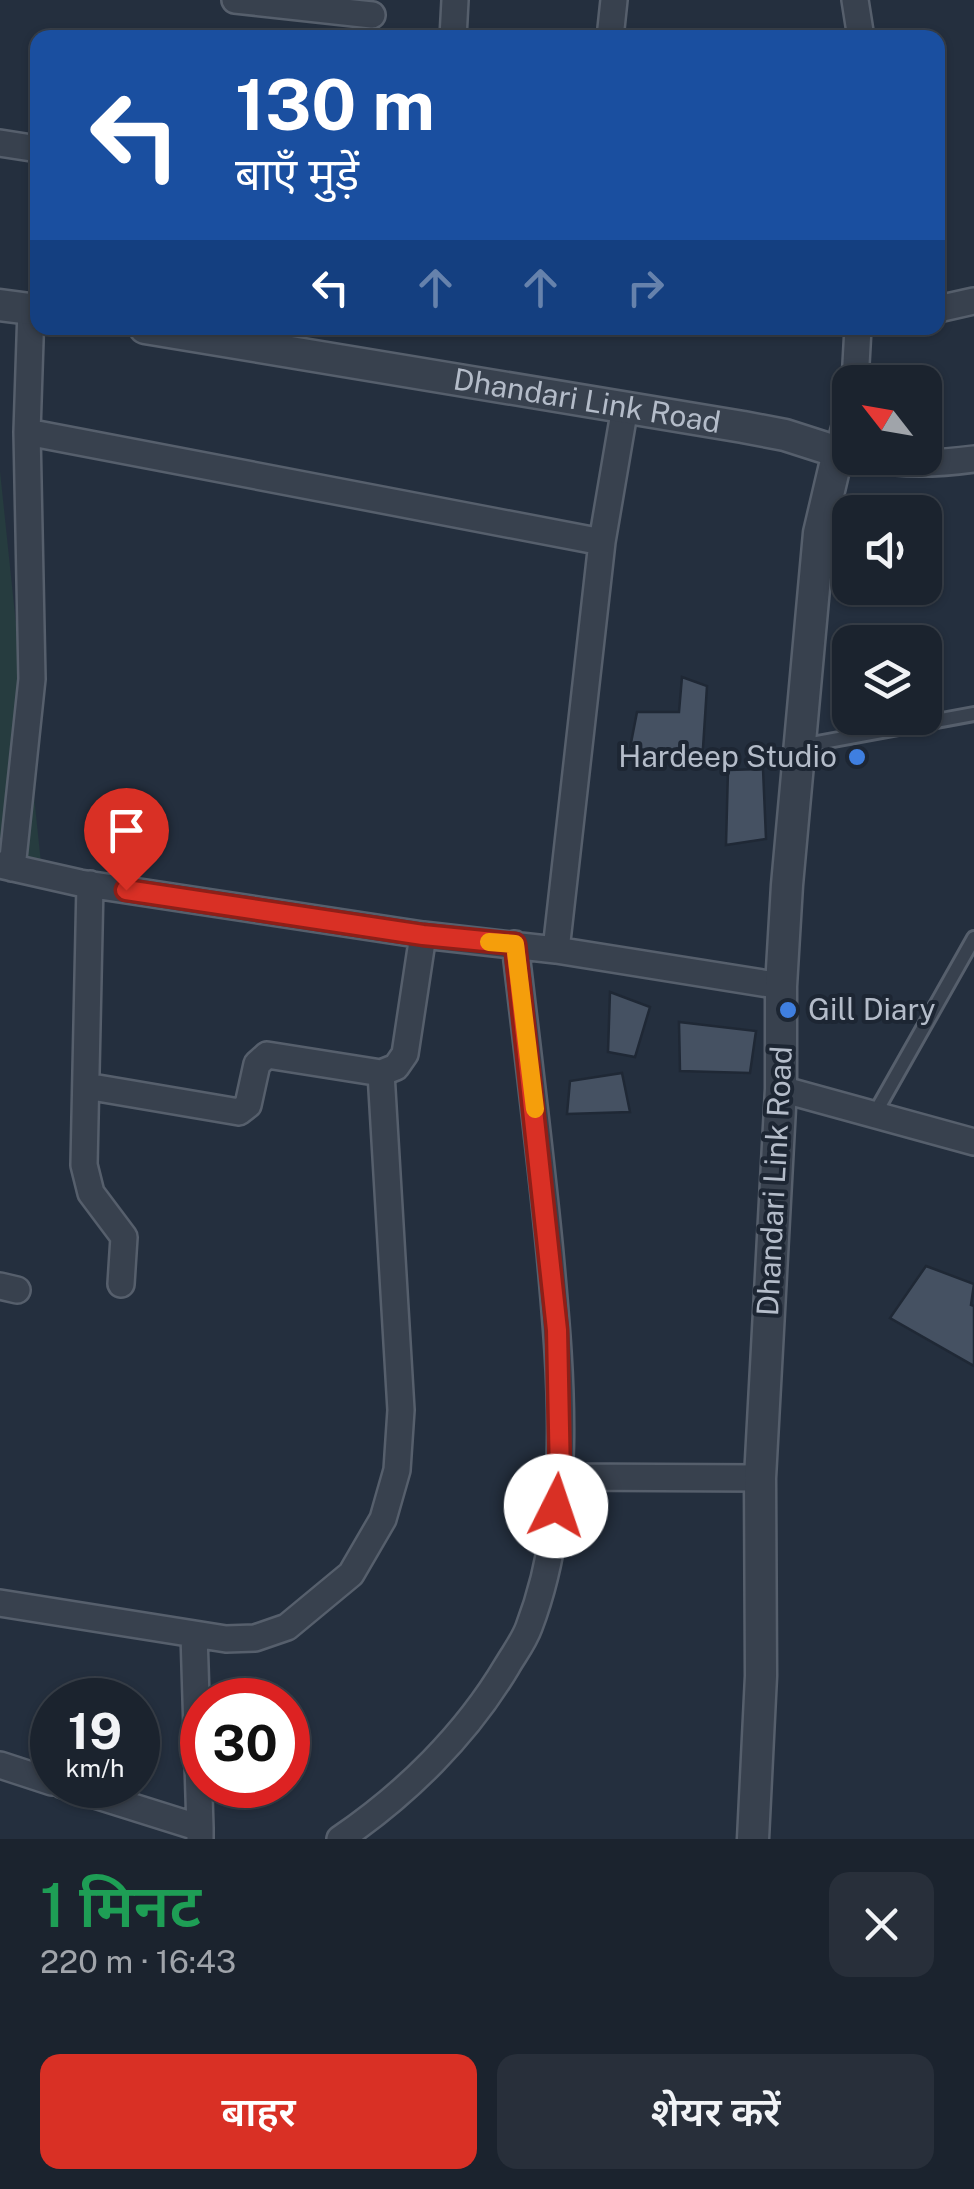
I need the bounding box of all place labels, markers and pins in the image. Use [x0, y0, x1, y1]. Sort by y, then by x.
place label: Hardeep Studio [618, 738, 837, 774]
marker: Hardeep Studio [846, 746, 868, 768]
pin [84, 788, 169, 891]
place label: Gill Diary [808, 991, 936, 1027]
marker: Gill Diary [777, 999, 799, 1021]

